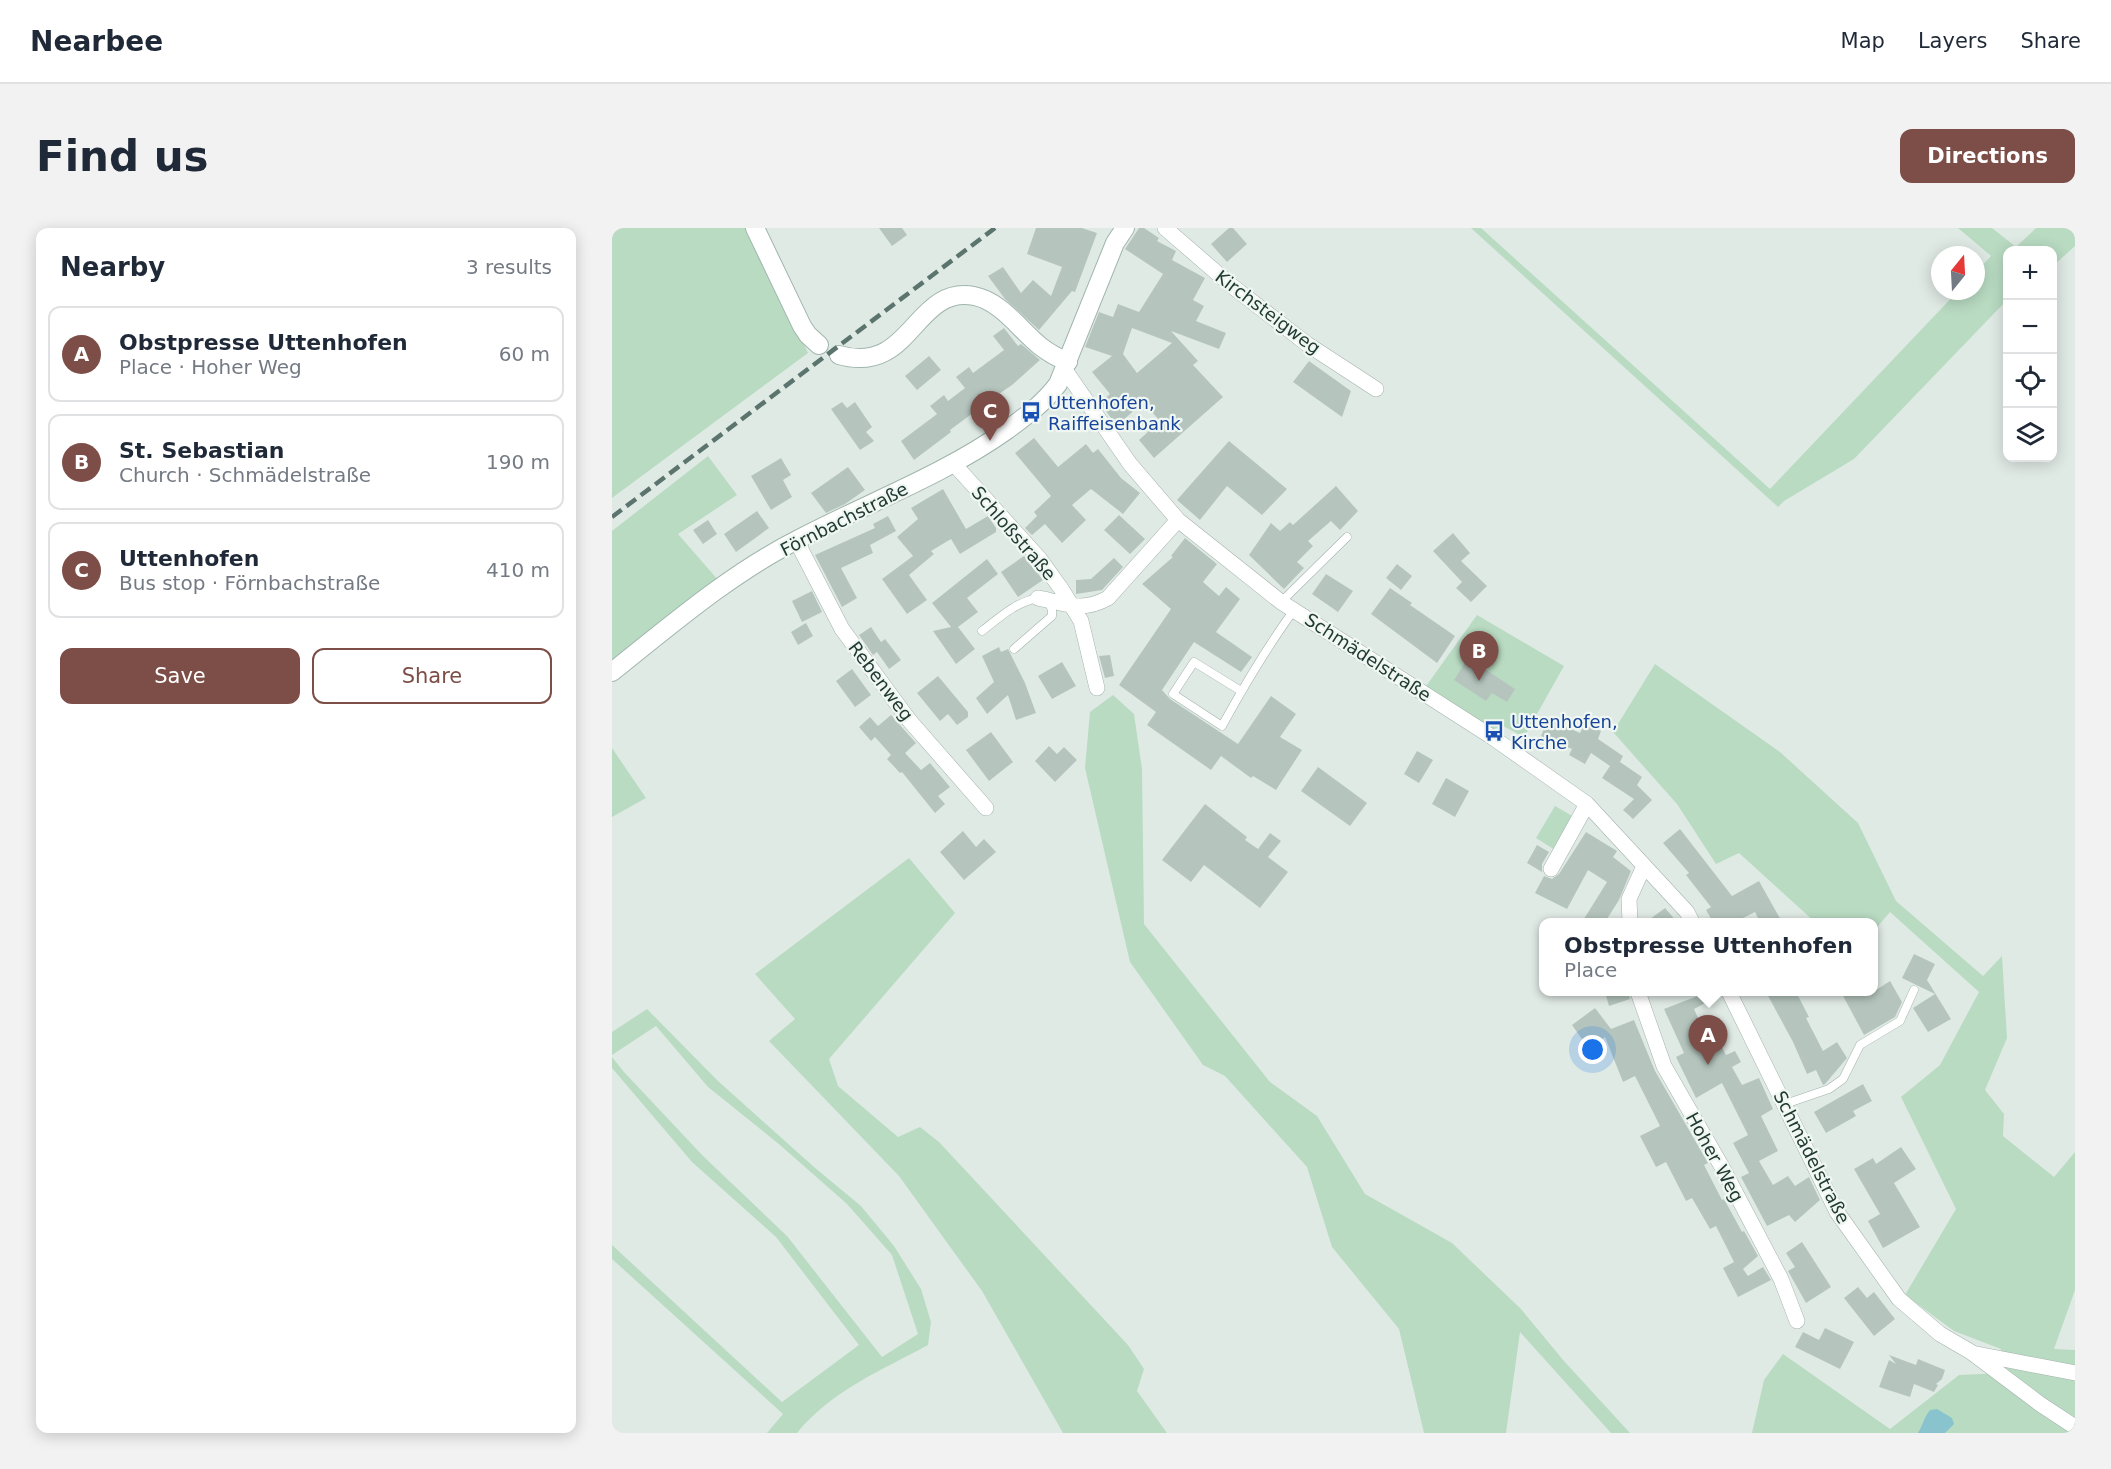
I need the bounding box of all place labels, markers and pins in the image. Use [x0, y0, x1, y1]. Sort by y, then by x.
pin: C [970, 392, 1010, 441]
place label: Uttenhofen, Raiffeisenbank [1048, 392, 1181, 434]
bus stop icon: Uttenhofen, Raiffeisenbank [1019, 400, 1043, 424]
pin: B [1460, 632, 1498, 681]
place label: Uttenhofen, Kirche [1511, 711, 1618, 753]
bus stop icon: Uttenhofen, Kirche [1482, 719, 1506, 743]
pin: A [1688, 1016, 1728, 1065]

